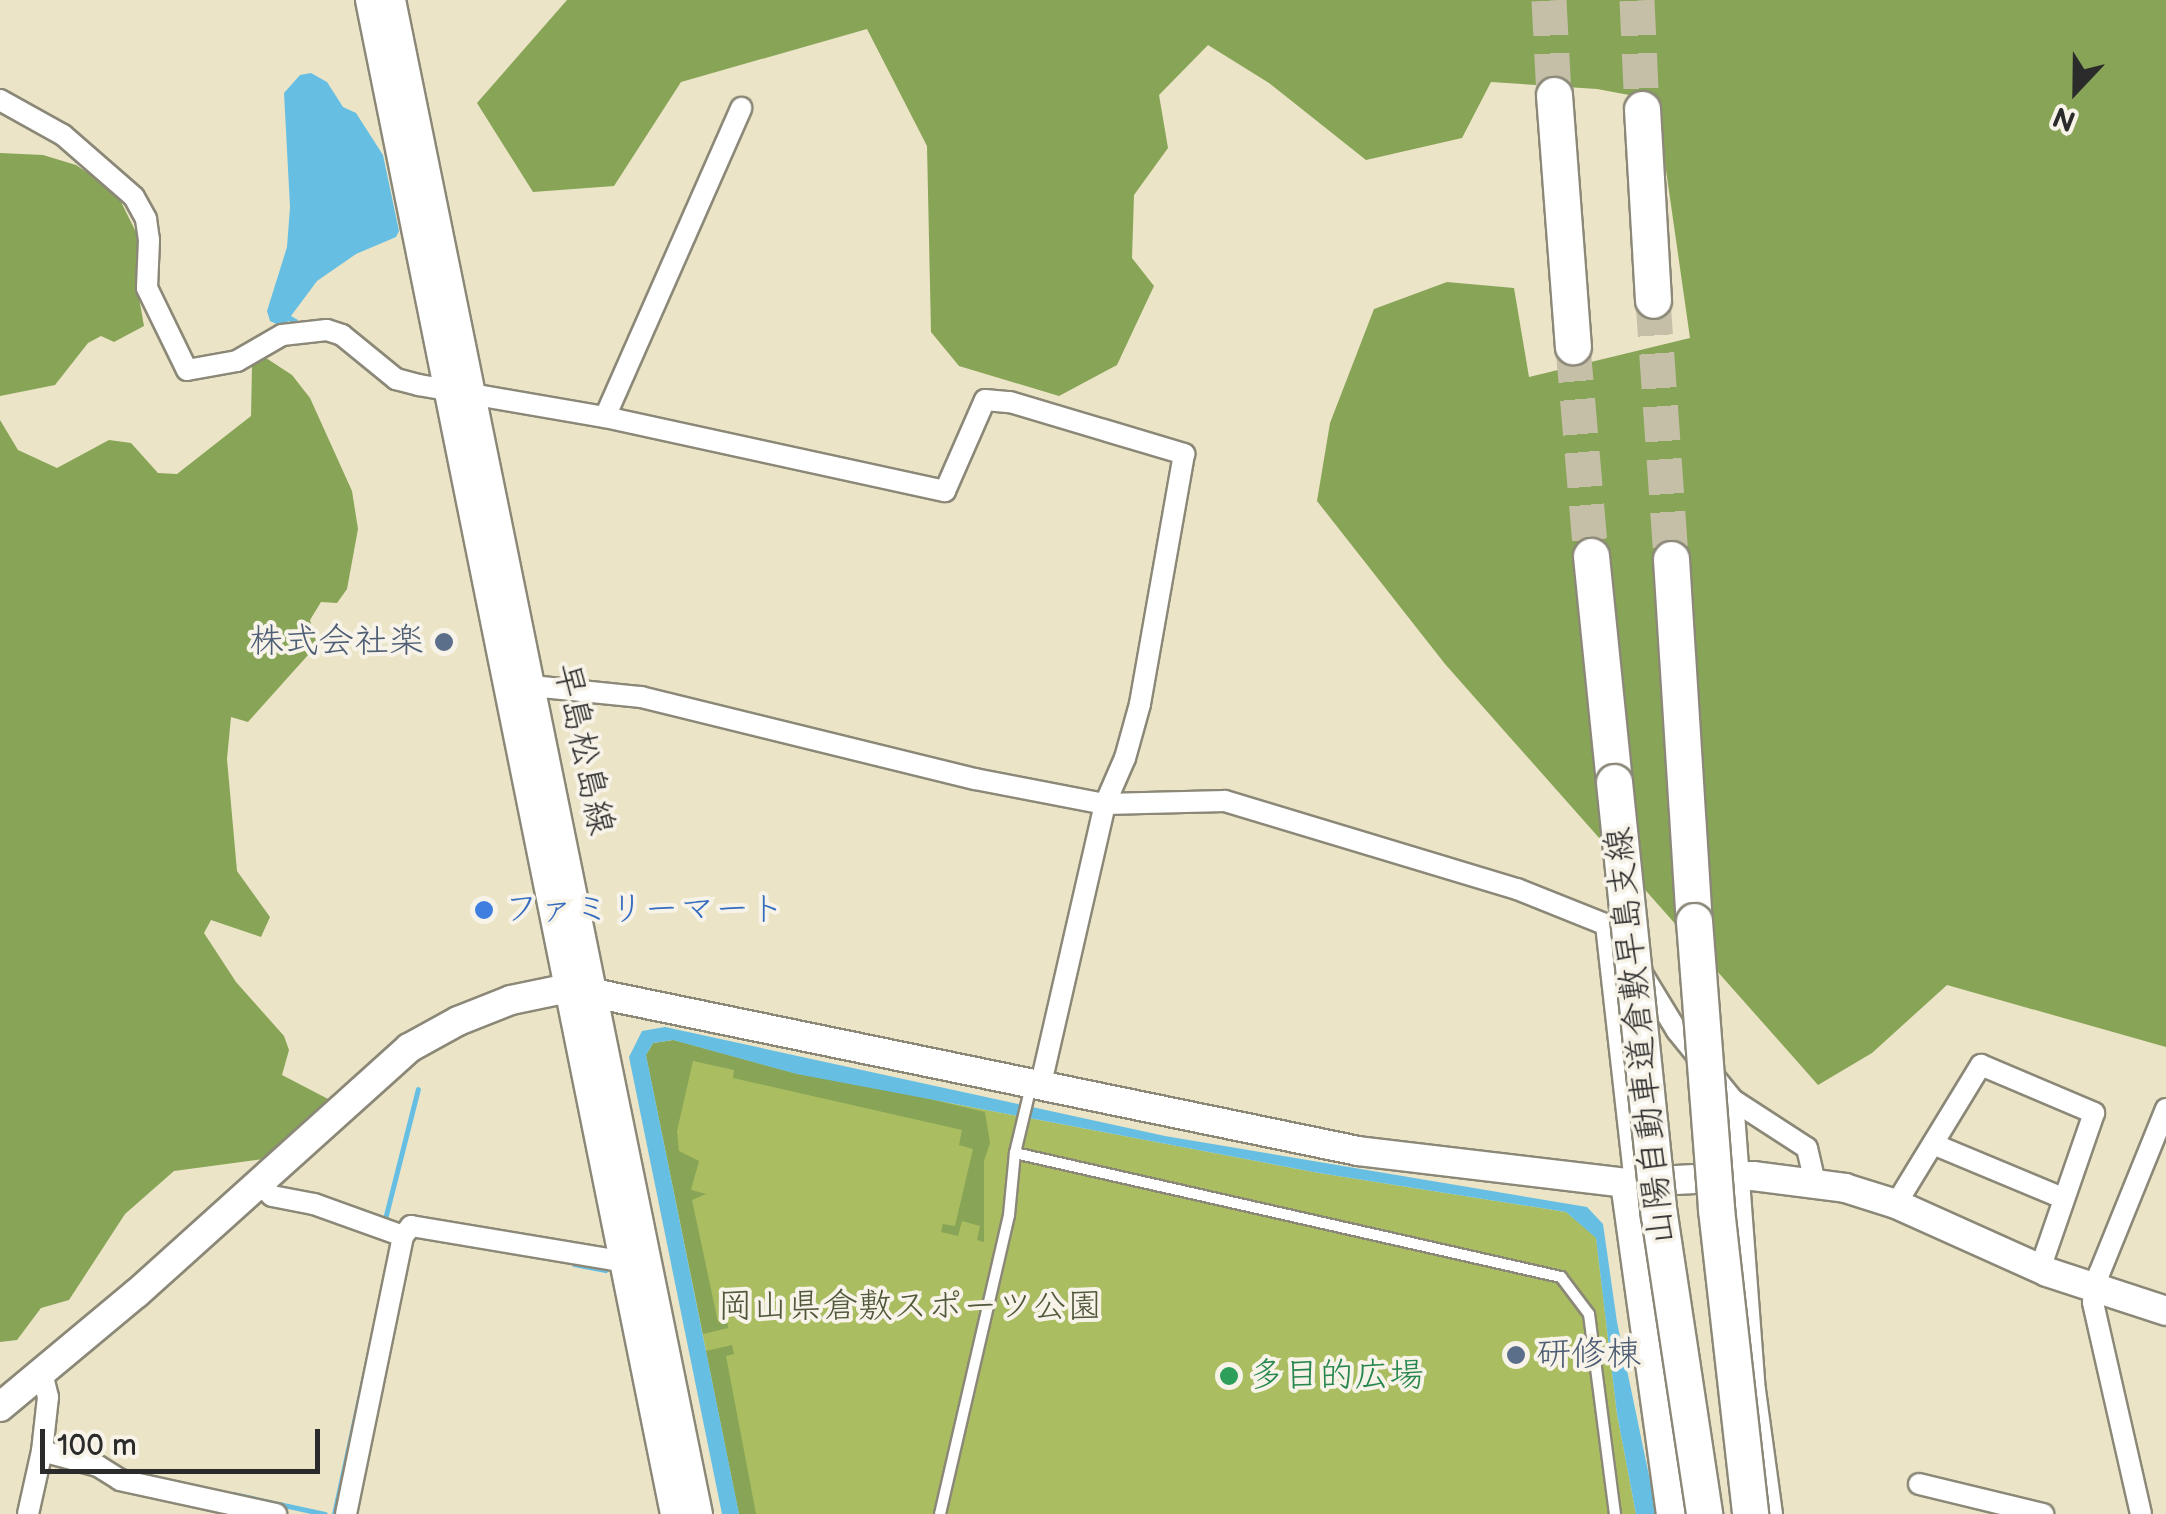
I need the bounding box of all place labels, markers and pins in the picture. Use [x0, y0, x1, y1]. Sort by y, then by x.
place label: 株式会社楽 [249, 621, 424, 663]
marker: 株式会社楽 [433, 631, 455, 653]
place label: ファミリーマート [504, 889, 784, 931]
marker: ファミリーマート [473, 899, 495, 921]
place label: 研修棟 [1536, 1334, 1641, 1376]
marker: 研修棟 [1505, 1344, 1527, 1366]
place label: 多目的広場 [1249, 1355, 1424, 1397]
marker: 多目的広場 [1218, 1365, 1240, 1387]

